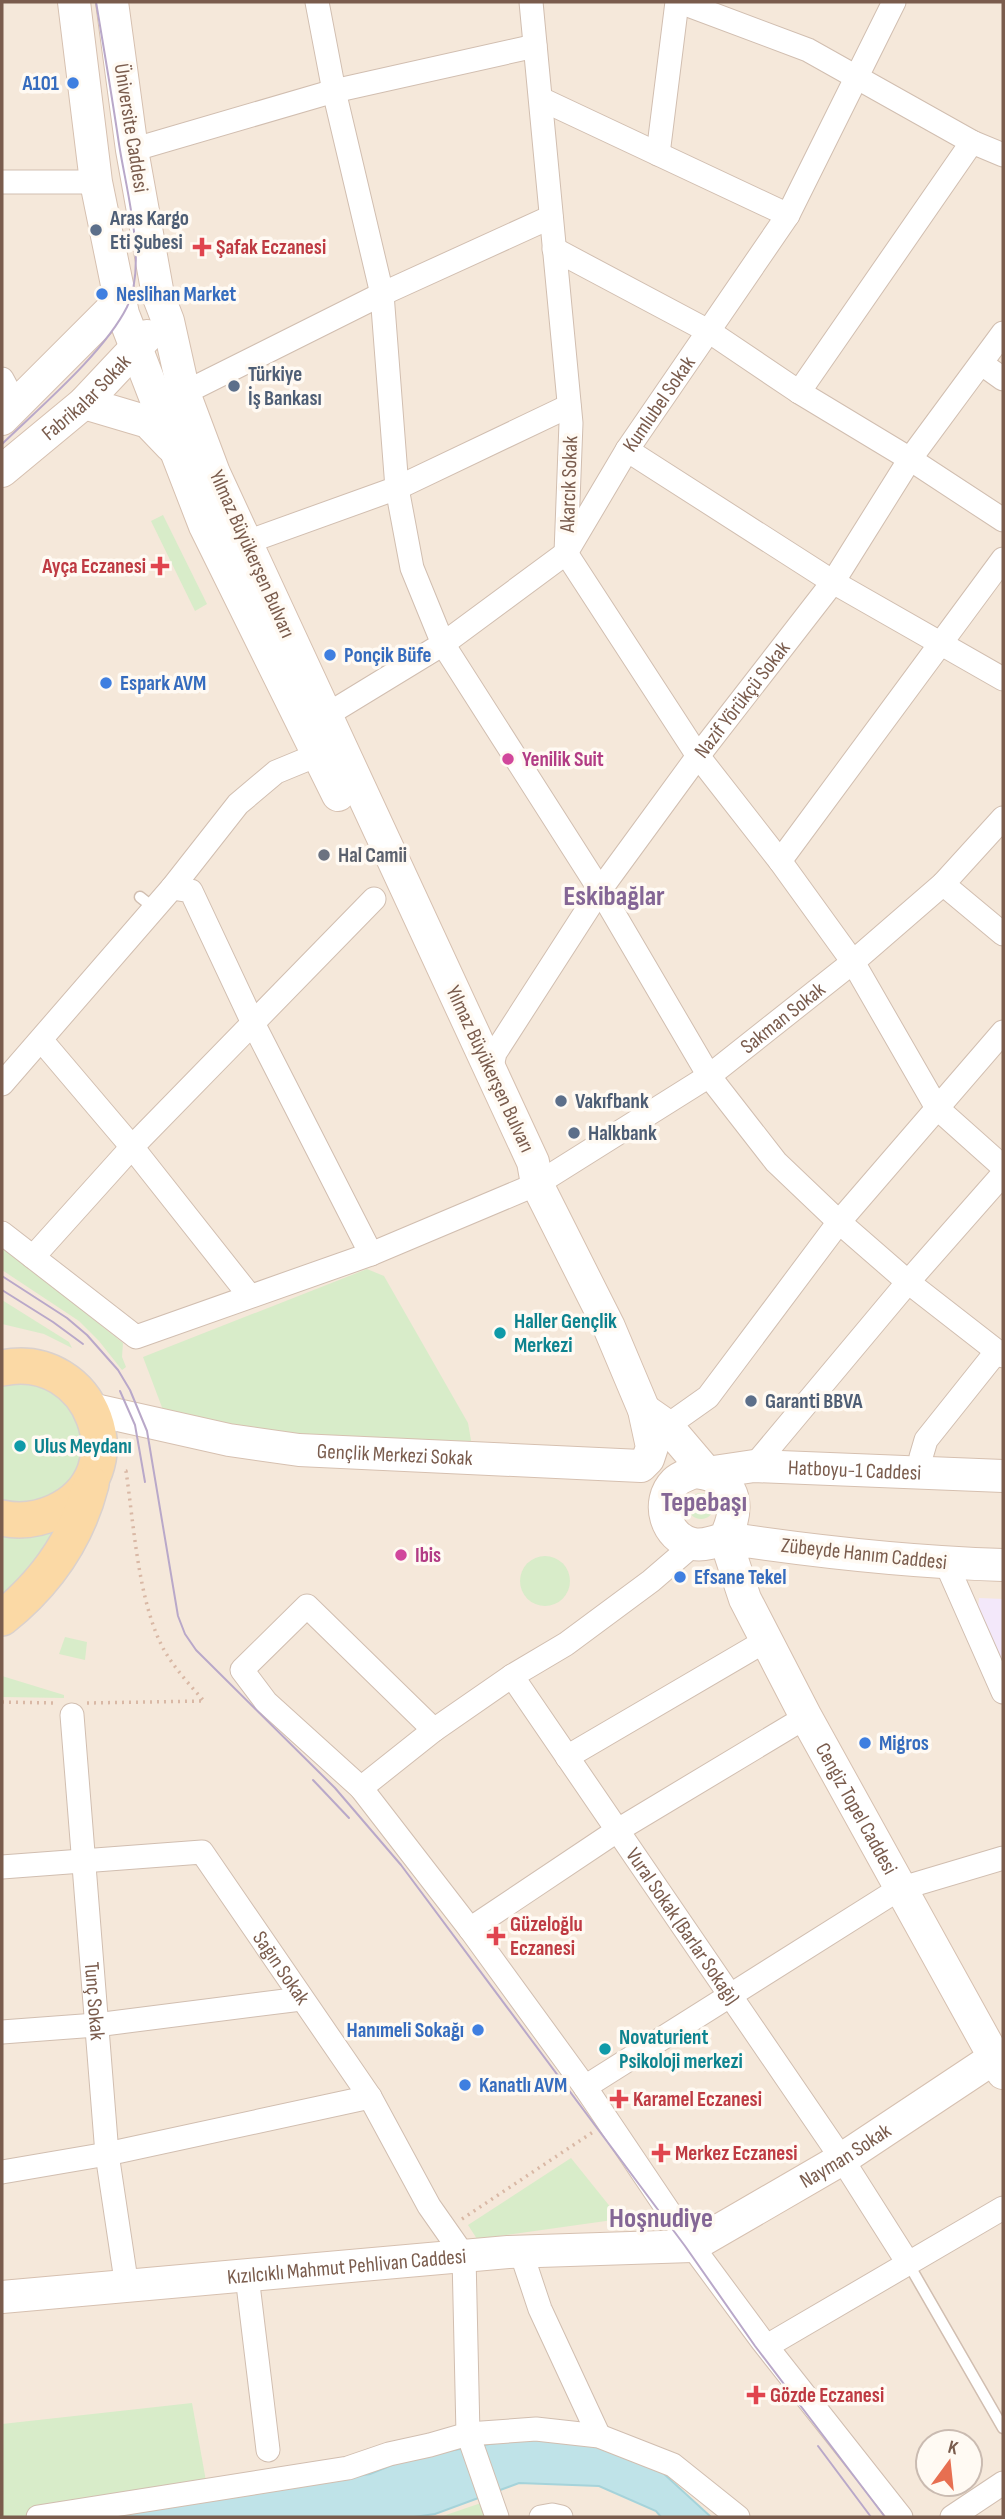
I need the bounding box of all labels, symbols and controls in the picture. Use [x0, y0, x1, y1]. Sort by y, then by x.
street label: Üniversite Caddesi [108, 62, 154, 194]
place label: A101 [22, 71, 59, 96]
marker: A101 [65, 75, 81, 91]
place label: Aras Kargo Eti Şubesi [109, 206, 189, 255]
marker: Aras Kargo Eti Şubesi [88, 222, 104, 238]
place label: Şafak Eczanesi [216, 235, 326, 260]
marker: Şafak Eczanesi [194, 239, 210, 255]
place label: Neslihan Market [116, 282, 236, 307]
marker: Neslihan Market [94, 286, 110, 302]
street label: Fabrikalar Sokak [36, 349, 136, 445]
street label: Kumlubel Sokak [617, 351, 700, 456]
place label: Türkiye İş Bankası [248, 362, 322, 411]
marker: Türkiye İş Bankası [226, 378, 242, 394]
street label: Akarcık Sokak [555, 435, 583, 534]
street label: Yılmaz Büyükerşen Bulvarı [204, 466, 300, 642]
place label: Ayça Eczanesi [41, 554, 146, 579]
marker: Ayça Eczanesi [152, 558, 168, 574]
street label: Nazif Yörükçü Sokak [689, 636, 795, 763]
place label: Ponçik Büfe [344, 643, 432, 668]
marker: Ponçik Büfe [322, 647, 338, 663]
place label: Espark AVM [120, 671, 206, 696]
marker: Espark AVM [98, 675, 114, 691]
place label: Yenilik Suit [522, 747, 604, 772]
marker: Yenilik Suit [500, 751, 516, 767]
place label: Hal Camii [338, 843, 407, 868]
marker: Hal Camii [316, 847, 332, 863]
district label: Eskibağlar [563, 880, 665, 913]
street label: Sakman Sokak [735, 977, 830, 1059]
street label: Yılmaz Büyükerşen Bulvarı [440, 982, 540, 1156]
place label: Vakıfbank [575, 1089, 649, 1114]
marker: Vakıfbank [553, 1093, 569, 1109]
place label: Halkbank [588, 1121, 657, 1146]
marker: Halkbank [566, 1125, 582, 1141]
place label: Haller Gençlik Merkezi [514, 1309, 617, 1358]
marker: Haller Gençlik Merkezi [492, 1325, 508, 1341]
place label: Garanti BBVA [765, 1389, 864, 1414]
marker: Garanti BBVA [743, 1393, 759, 1409]
place label: Ulus Meydanı [34, 1434, 132, 1459]
marker: Ulus Meydanı [12, 1438, 28, 1454]
street label: Gençlik Merkezi Sokak [316, 1438, 473, 1471]
street label: Hatboyu-1 Caddesi [788, 1455, 922, 1485]
district label: Tepebaşı [661, 1486, 747, 1519]
street label: Zübeyde Hanım Caddesi [780, 1533, 948, 1575]
place label: Ibis [415, 1543, 441, 1568]
marker: Ibis [393, 1547, 409, 1563]
place label: Efsane Tekel [694, 1565, 786, 1590]
marker: Efsane Tekel [672, 1569, 688, 1585]
place label: Migros [879, 1731, 929, 1756]
marker: Migros [857, 1735, 873, 1751]
street label: Cengiz Topel Caddesi [810, 1738, 903, 1878]
street label: Vural Sokak (Barlar Sokağı) [621, 1843, 745, 2009]
place label: Güzeloğlu Eczanesi [510, 1912, 583, 1961]
street label: Sağın Sokak [247, 1926, 315, 2009]
marker: Güzeloğlu Eczanesi [488, 1928, 504, 1944]
street label: Tunç Sokak [79, 1961, 110, 2041]
place label: Hanımeli Sokağı [347, 2018, 464, 2043]
marker: Hanımeli Sokağı [470, 2022, 486, 2038]
place label: Novaturient Psikoloji merkezi [619, 2025, 743, 2074]
marker: Novaturient Psikoloji merkezi [597, 2041, 613, 2057]
place label: Kanatlı AVM [479, 2073, 567, 2098]
marker: Kanatlı AVM [457, 2077, 473, 2093]
place label: Karamel Eczanesi [633, 2087, 762, 2112]
marker: Karamel Eczanesi [611, 2091, 627, 2107]
street label: Nayman Sokak [795, 2118, 895, 2193]
place label: Merkez Eczanesi [675, 2141, 798, 2166]
marker: Merkez Eczanesi [653, 2145, 669, 2161]
district label: Hoşnudiye [609, 2202, 713, 2235]
street label: Kızılcıklı Mahmut Pehlivan Caddesi [226, 2243, 467, 2289]
place label: Gözde Eczanesi [770, 2383, 884, 2408]
marker: Gözde Eczanesi [748, 2387, 764, 2403]
north arrow [914, 2428, 984, 2498]
text: K [946, 2436, 961, 2461]

